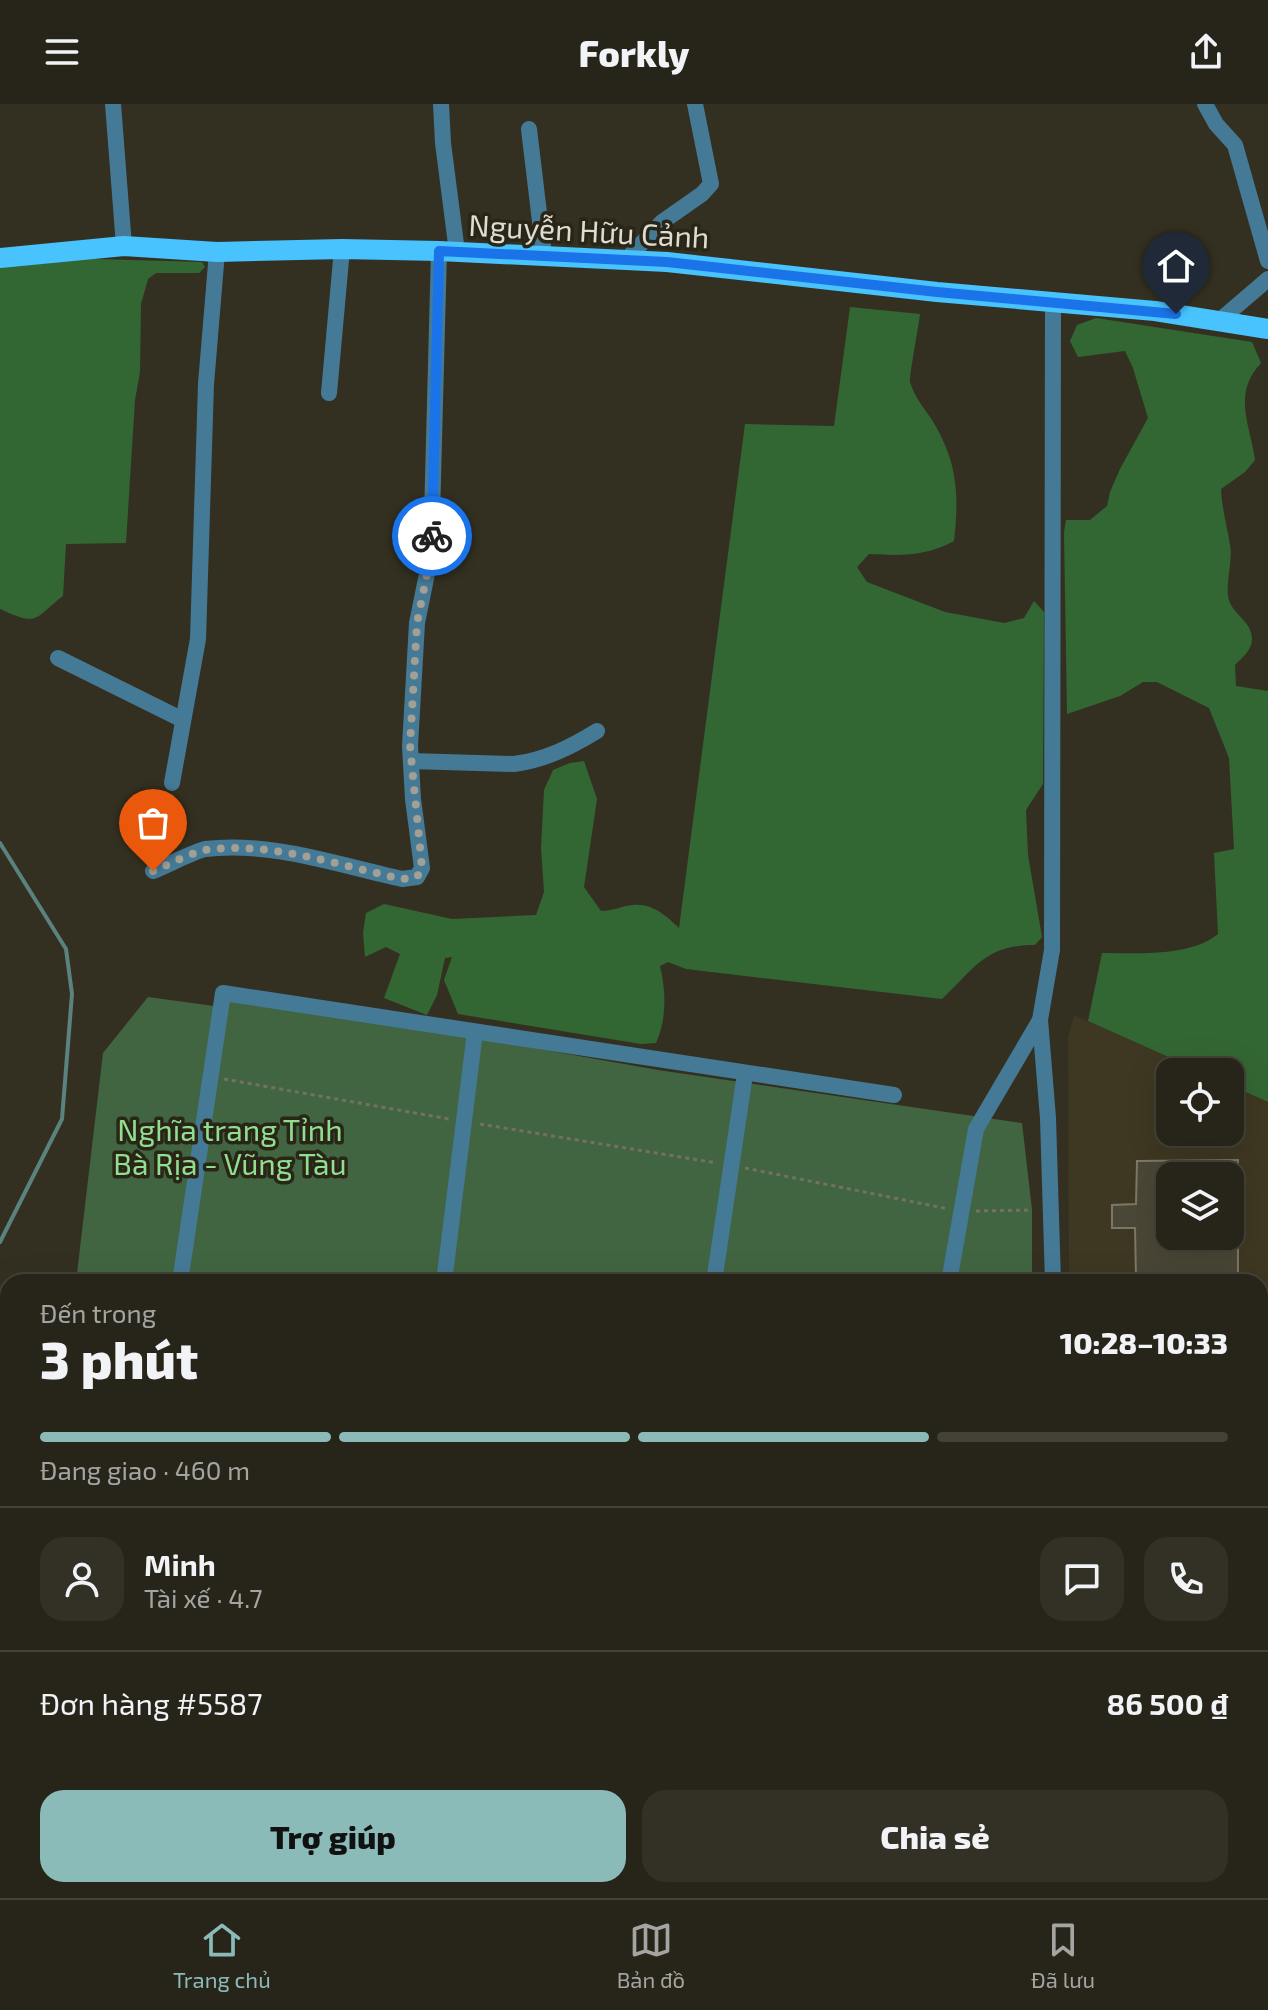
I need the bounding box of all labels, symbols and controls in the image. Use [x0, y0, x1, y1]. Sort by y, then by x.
icon: menu [40, 30, 84, 74]
icon: share [1184, 30, 1228, 74]
text: Forkly [579, 31, 689, 74]
street label: Nguyễn Hữu Cảnh [468, 206, 710, 254]
pin [1142, 232, 1210, 314]
icon: home [1154, 244, 1198, 288]
courier [392, 496, 472, 576]
icon: bike [410, 514, 454, 558]
pin [119, 789, 187, 871]
icon: bag [131, 801, 175, 845]
map controls [1156, 1058, 1244, 1250]
button: locate [1156, 1058, 1244, 1146]
park label: Nghĩa trang Tỉnh Bà Rịa - Vũng Tàu [113, 1111, 347, 1181]
button: layers [1156, 1162, 1244, 1250]
text: Đến trong [40, 1297, 156, 1328]
text: 10:28–10:33 [1060, 1324, 1228, 1360]
text: 3 phút [40, 1327, 198, 1389]
text: Đang giao · 460 m [40, 1454, 250, 1485]
button: person [40, 1537, 124, 1621]
button: chat [1040, 1537, 1124, 1621]
button: phone [1144, 1537, 1228, 1621]
text: Minh [144, 1546, 216, 1582]
text: Tài xế · 4.7 [144, 1582, 263, 1613]
text: Đơn hàng #5587 [40, 1685, 263, 1721]
text: 86 500 ₫ [1106, 1685, 1228, 1721]
button: Trợ giúp [40, 1790, 626, 1882]
button: Chia sẻ [642, 1790, 1228, 1882]
tab: Trang chủ [173, 1918, 271, 1992]
tab: Bản đồ [617, 1918, 685, 1992]
tab: Đã lưu [1031, 1918, 1095, 1992]

